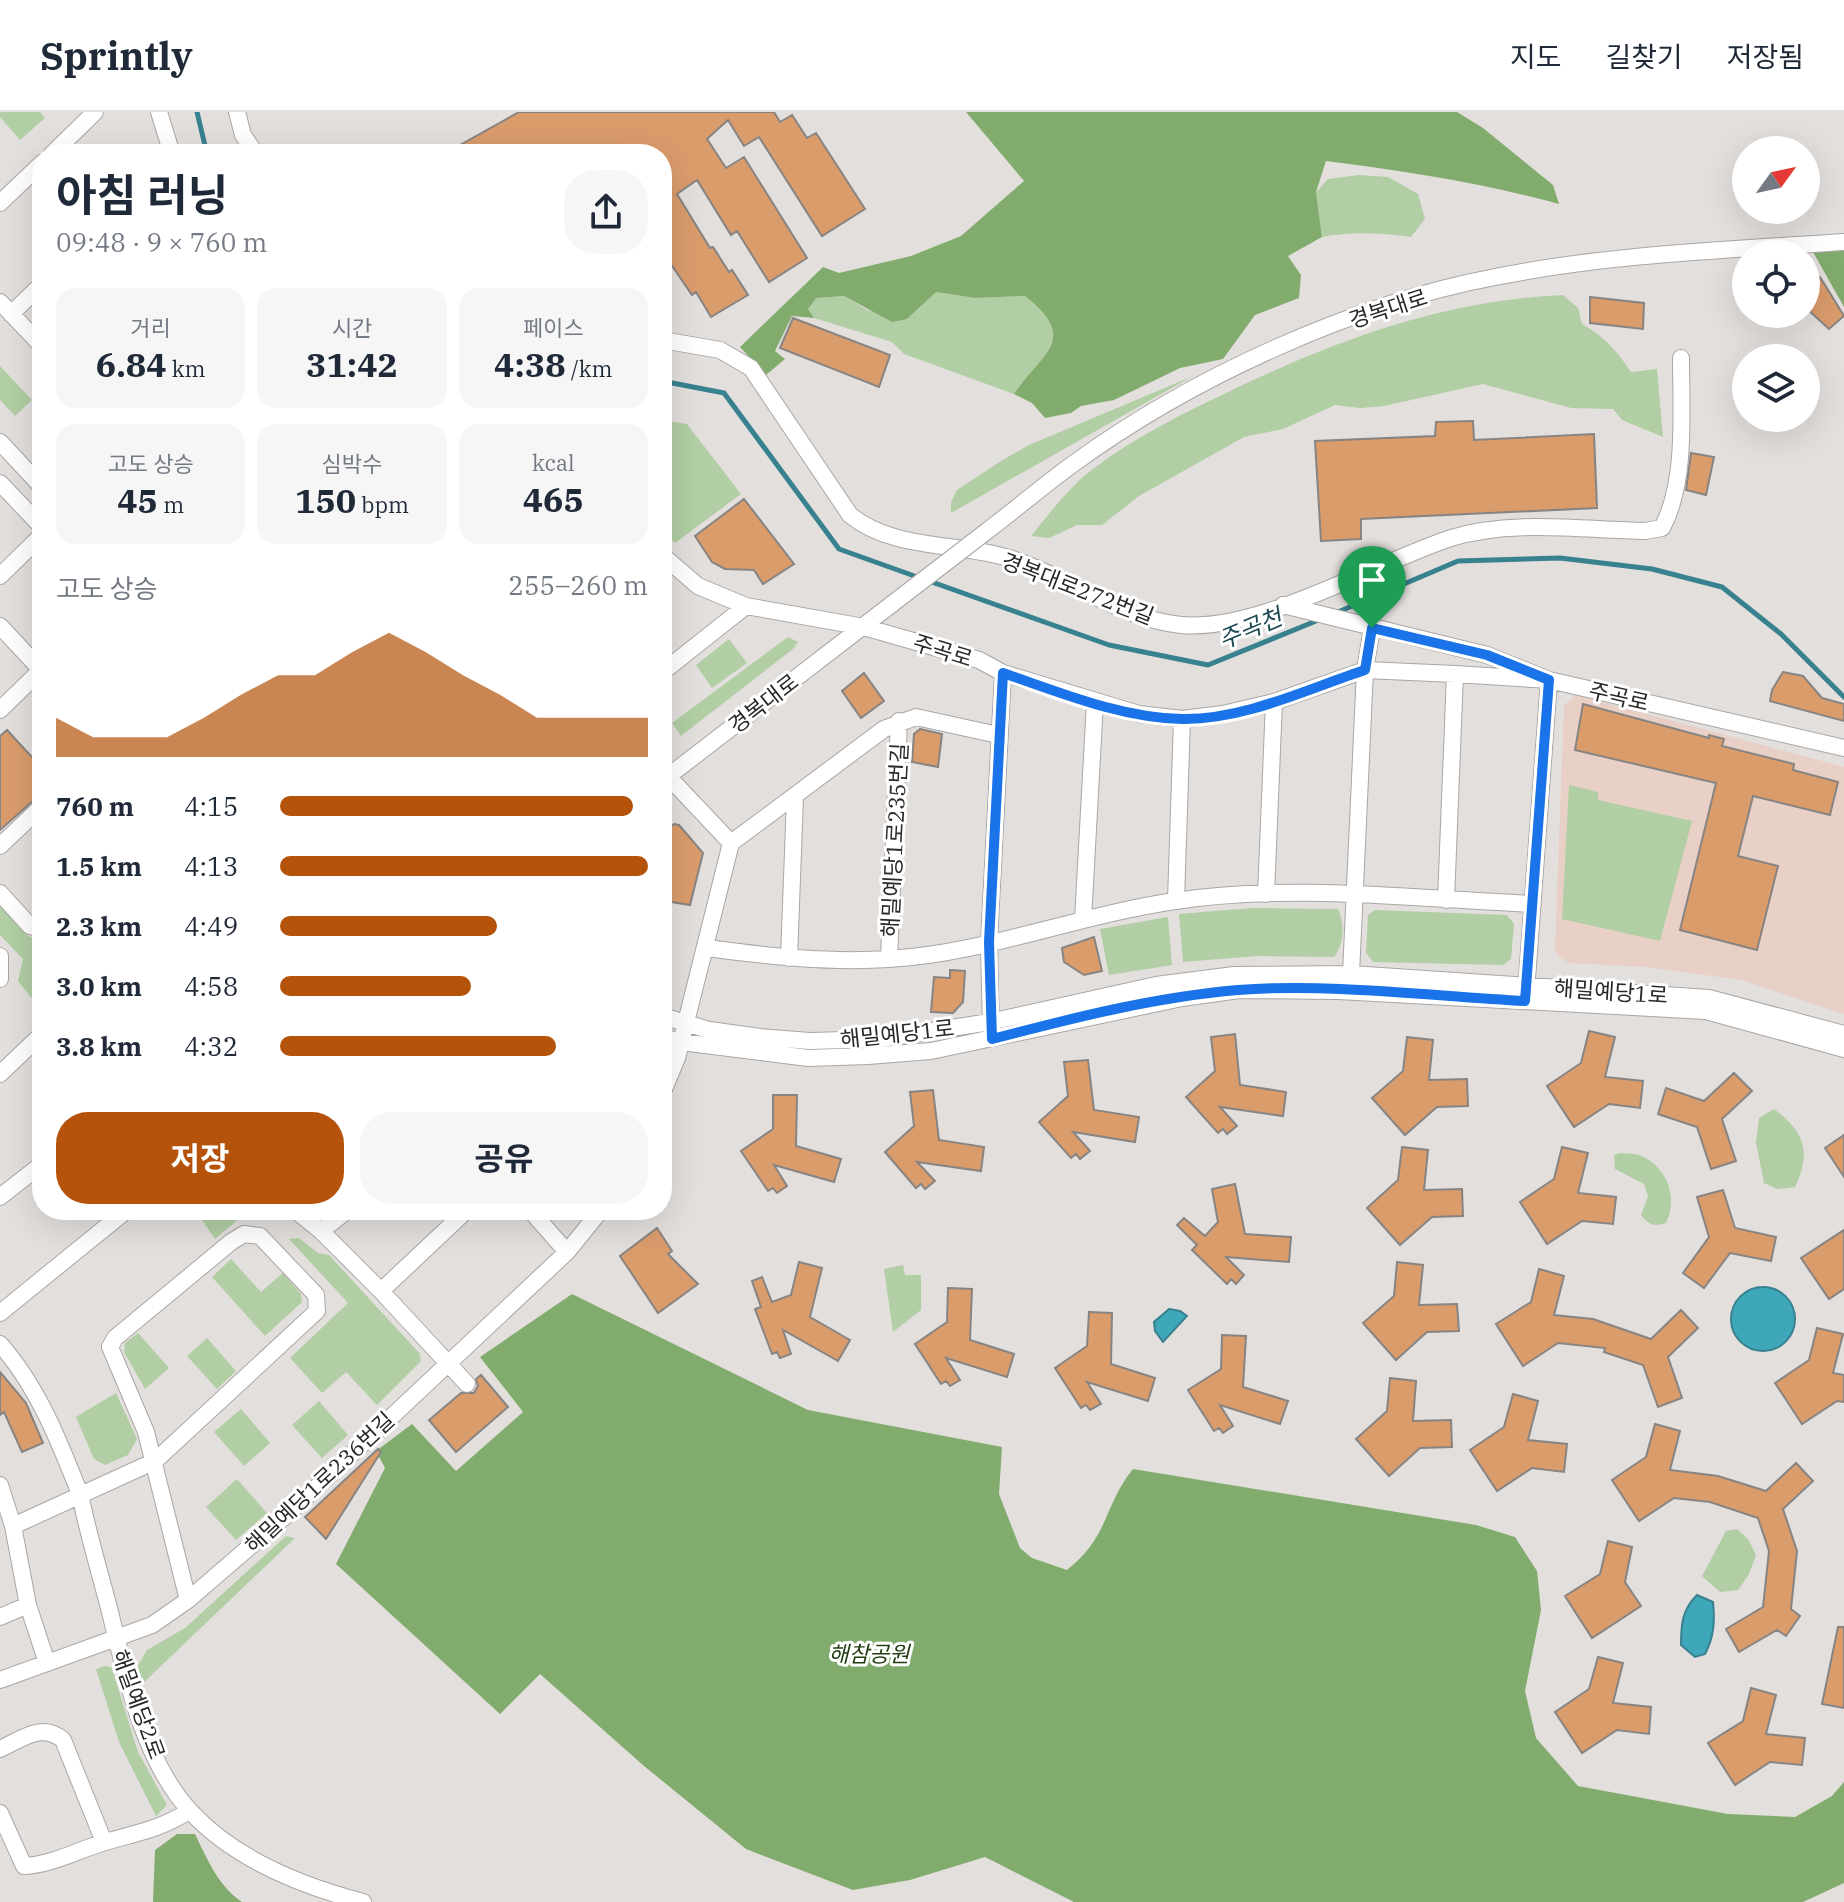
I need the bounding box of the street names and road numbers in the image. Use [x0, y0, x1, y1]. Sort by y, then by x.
street label: 경복대로 [1345, 282, 1431, 334]
street label: 경복대로272번길 [998, 546, 1158, 630]
street label: 주곡로 [910, 627, 976, 673]
street label: 경복대로 [722, 667, 804, 739]
street label: 주곡로 [1586, 675, 1652, 717]
street label: 해밀예당1로235번길 [874, 742, 914, 938]
street label: 해밀예당1로 [1553, 973, 1669, 1009]
street label: 해밀예당1로 [839, 1013, 955, 1053]
street label: 해밀예당1로236번길 [238, 1405, 400, 1559]
street label: 해밀예당2로 [106, 1645, 172, 1763]

